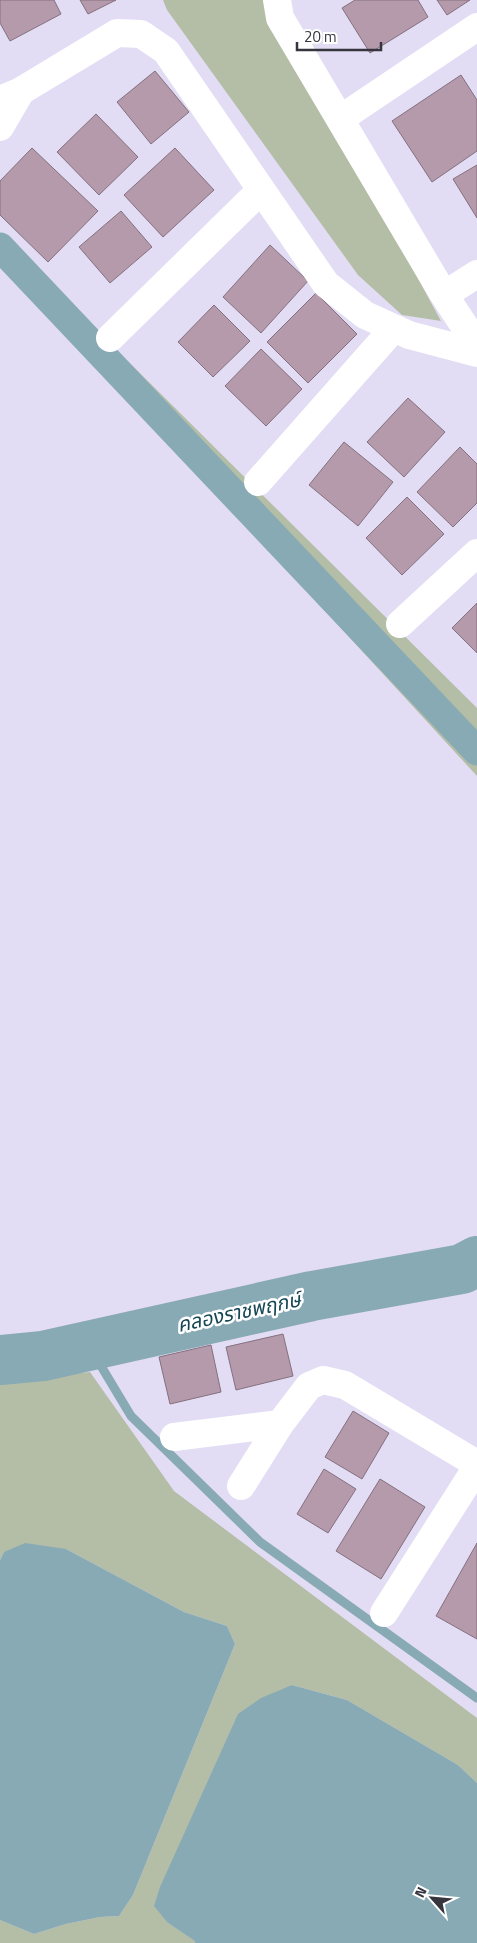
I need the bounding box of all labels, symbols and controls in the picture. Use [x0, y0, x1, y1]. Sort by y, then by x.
scale bar [297, 20, 381, 52]
text: 20 m [304, 25, 337, 48]
water label: คลองราชพฤกษ์ [174, 1283, 307, 1340]
north arrow [407, 1873, 457, 1923]
text: N [408, 1883, 432, 1901]

